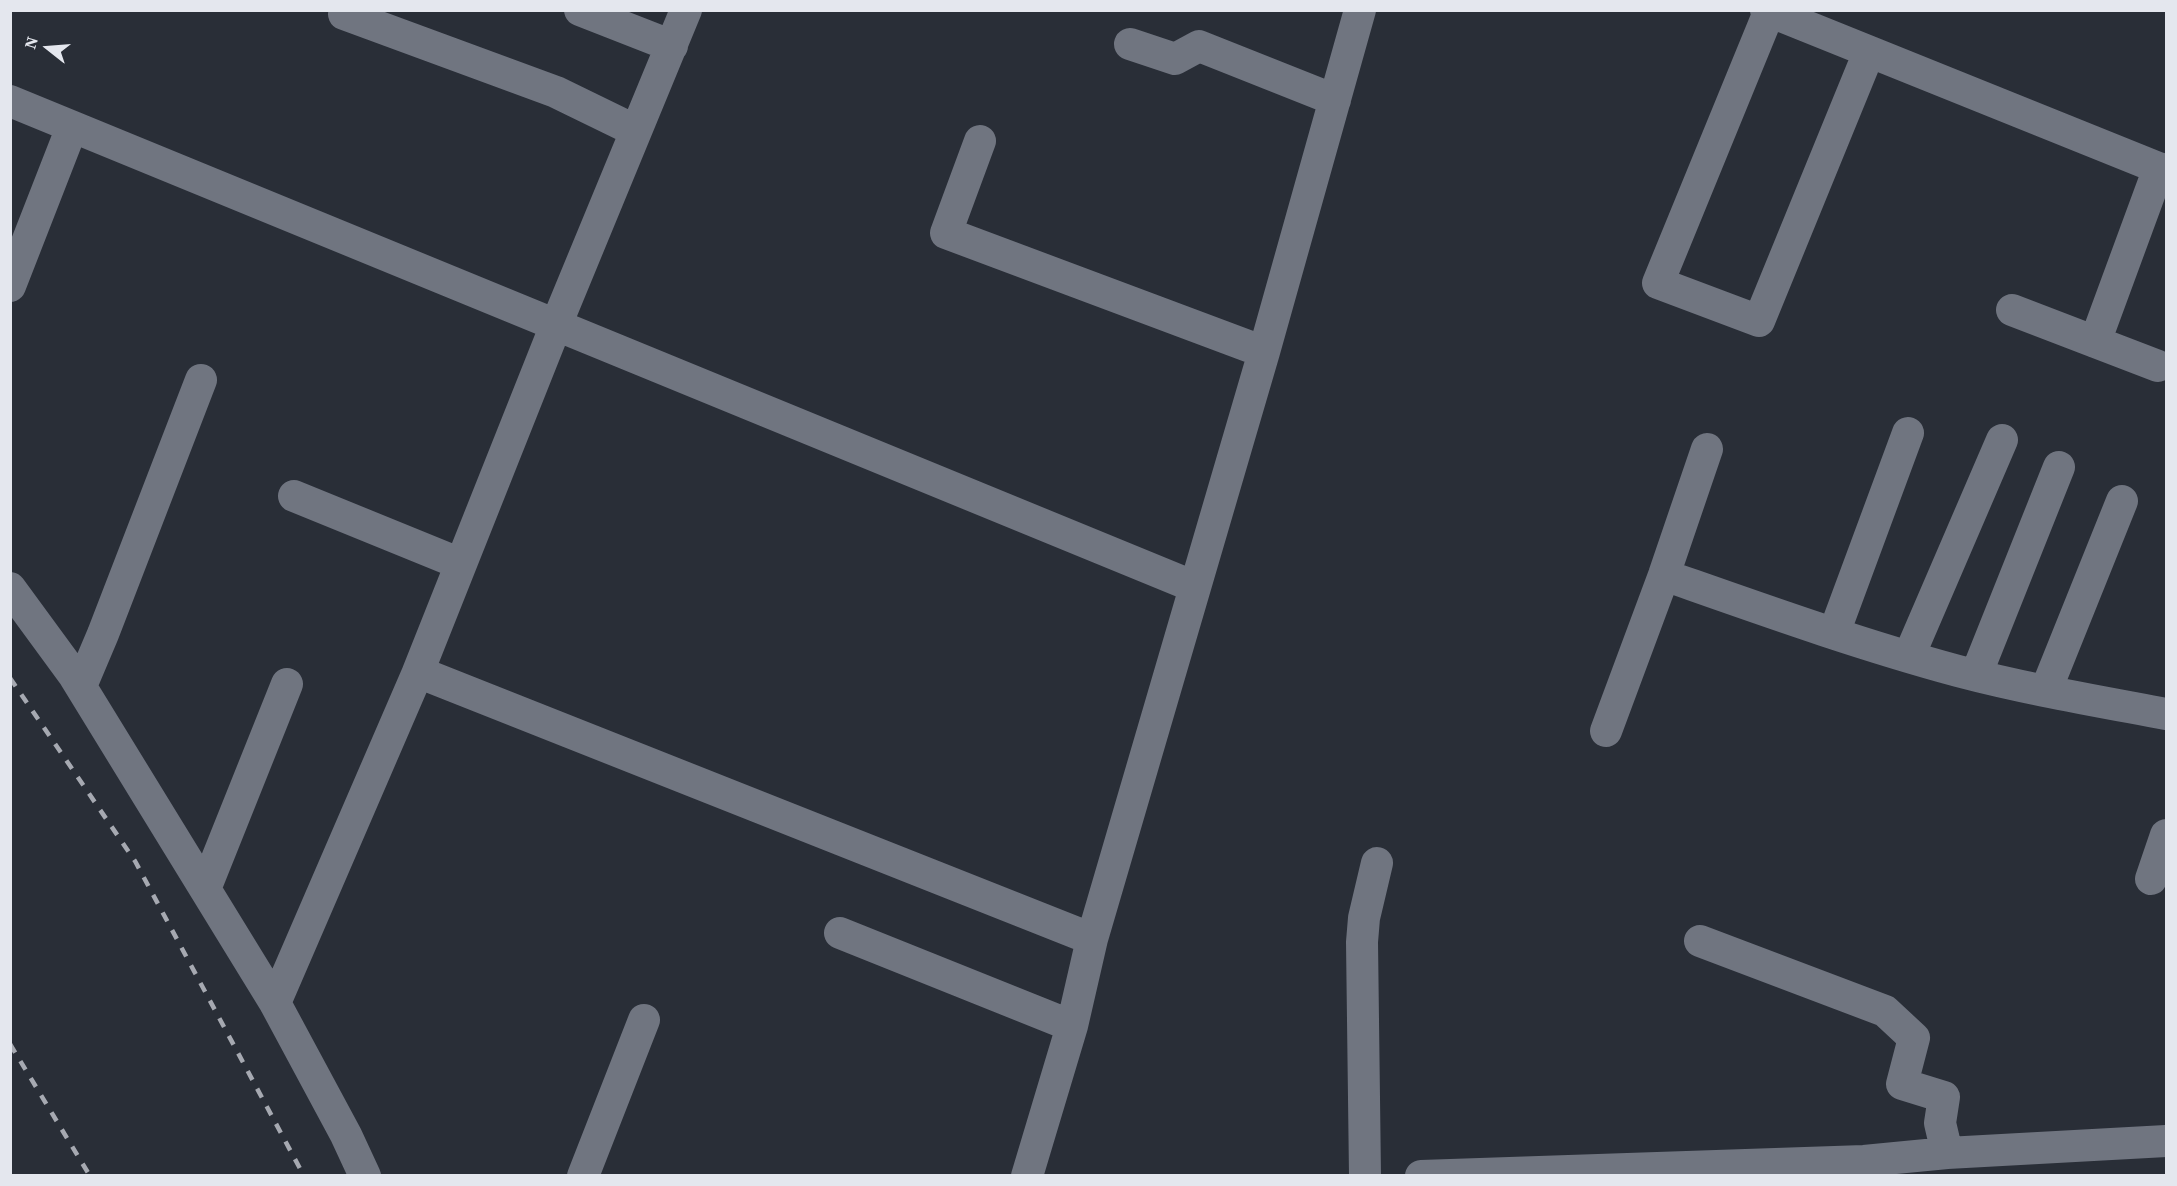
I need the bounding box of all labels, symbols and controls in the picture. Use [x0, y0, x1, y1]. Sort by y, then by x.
north arrow [18, 18, 78, 78]
text: N [19, 34, 43, 52]

